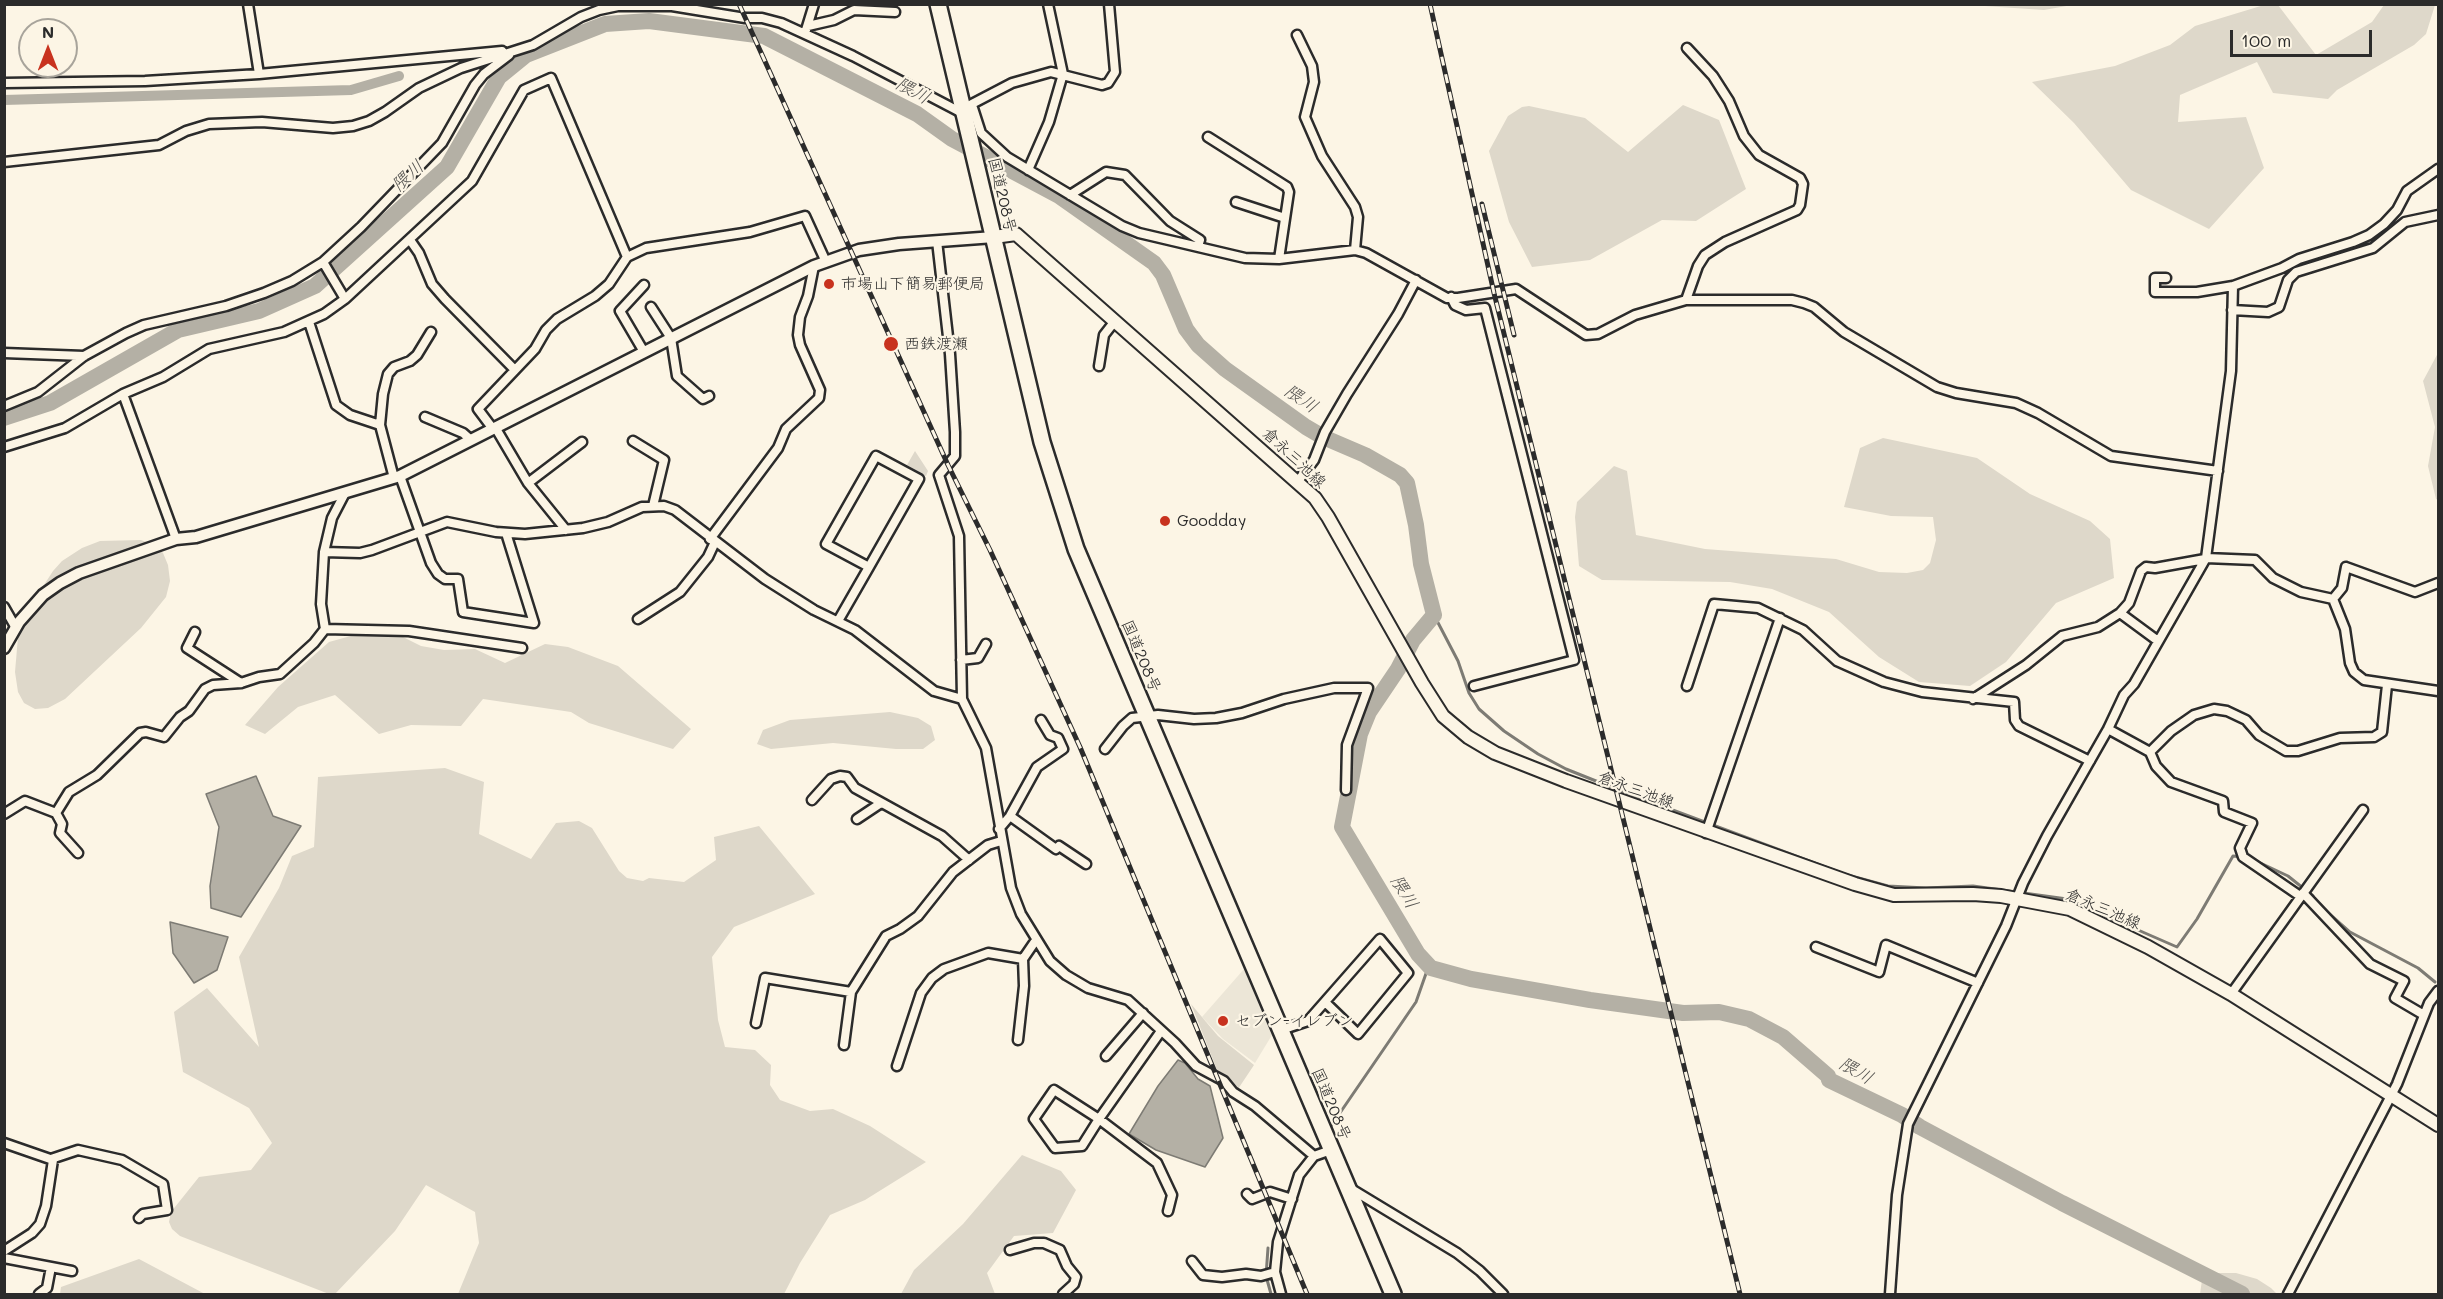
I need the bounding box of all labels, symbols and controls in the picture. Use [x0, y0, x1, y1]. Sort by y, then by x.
north arrow [18, 18, 78, 78]
scale bar [2233, 18, 2376, 56]
text: N [42, 21, 54, 42]
text: 100 m [2241, 28, 2291, 52]
water label: 隈川 [892, 73, 934, 109]
water label: 隈川 [387, 156, 429, 196]
street label: 国道208号 [984, 156, 1020, 234]
place label: 市場山下簡易郵便局 [841, 274, 985, 294]
marker: 市場山下簡易郵便局 [822, 277, 836, 291]
place label: 西鉄渡瀬 [904, 334, 968, 354]
marker: 西鉄渡瀬 [882, 335, 900, 353]
water label: 隈川 [1280, 380, 1322, 418]
street label: 倉永三池線 [1258, 424, 1330, 492]
place label: Goodday [1177, 511, 1246, 531]
marker: Goodday [1158, 514, 1172, 528]
street label: 国道208号 [1117, 617, 1165, 695]
street label: 倉永三池線 [1595, 767, 1677, 813]
water label: 隈川 [1385, 871, 1423, 913]
street label: 倉永三池線 [2062, 885, 2144, 933]
place label: セブン-イレブン [1235, 1011, 1354, 1031]
marker: セブン-イレブン [1216, 1014, 1230, 1028]
water label: 隈川 [1835, 1053, 1877, 1089]
street label: 国道208号 [1307, 1065, 1355, 1143]

